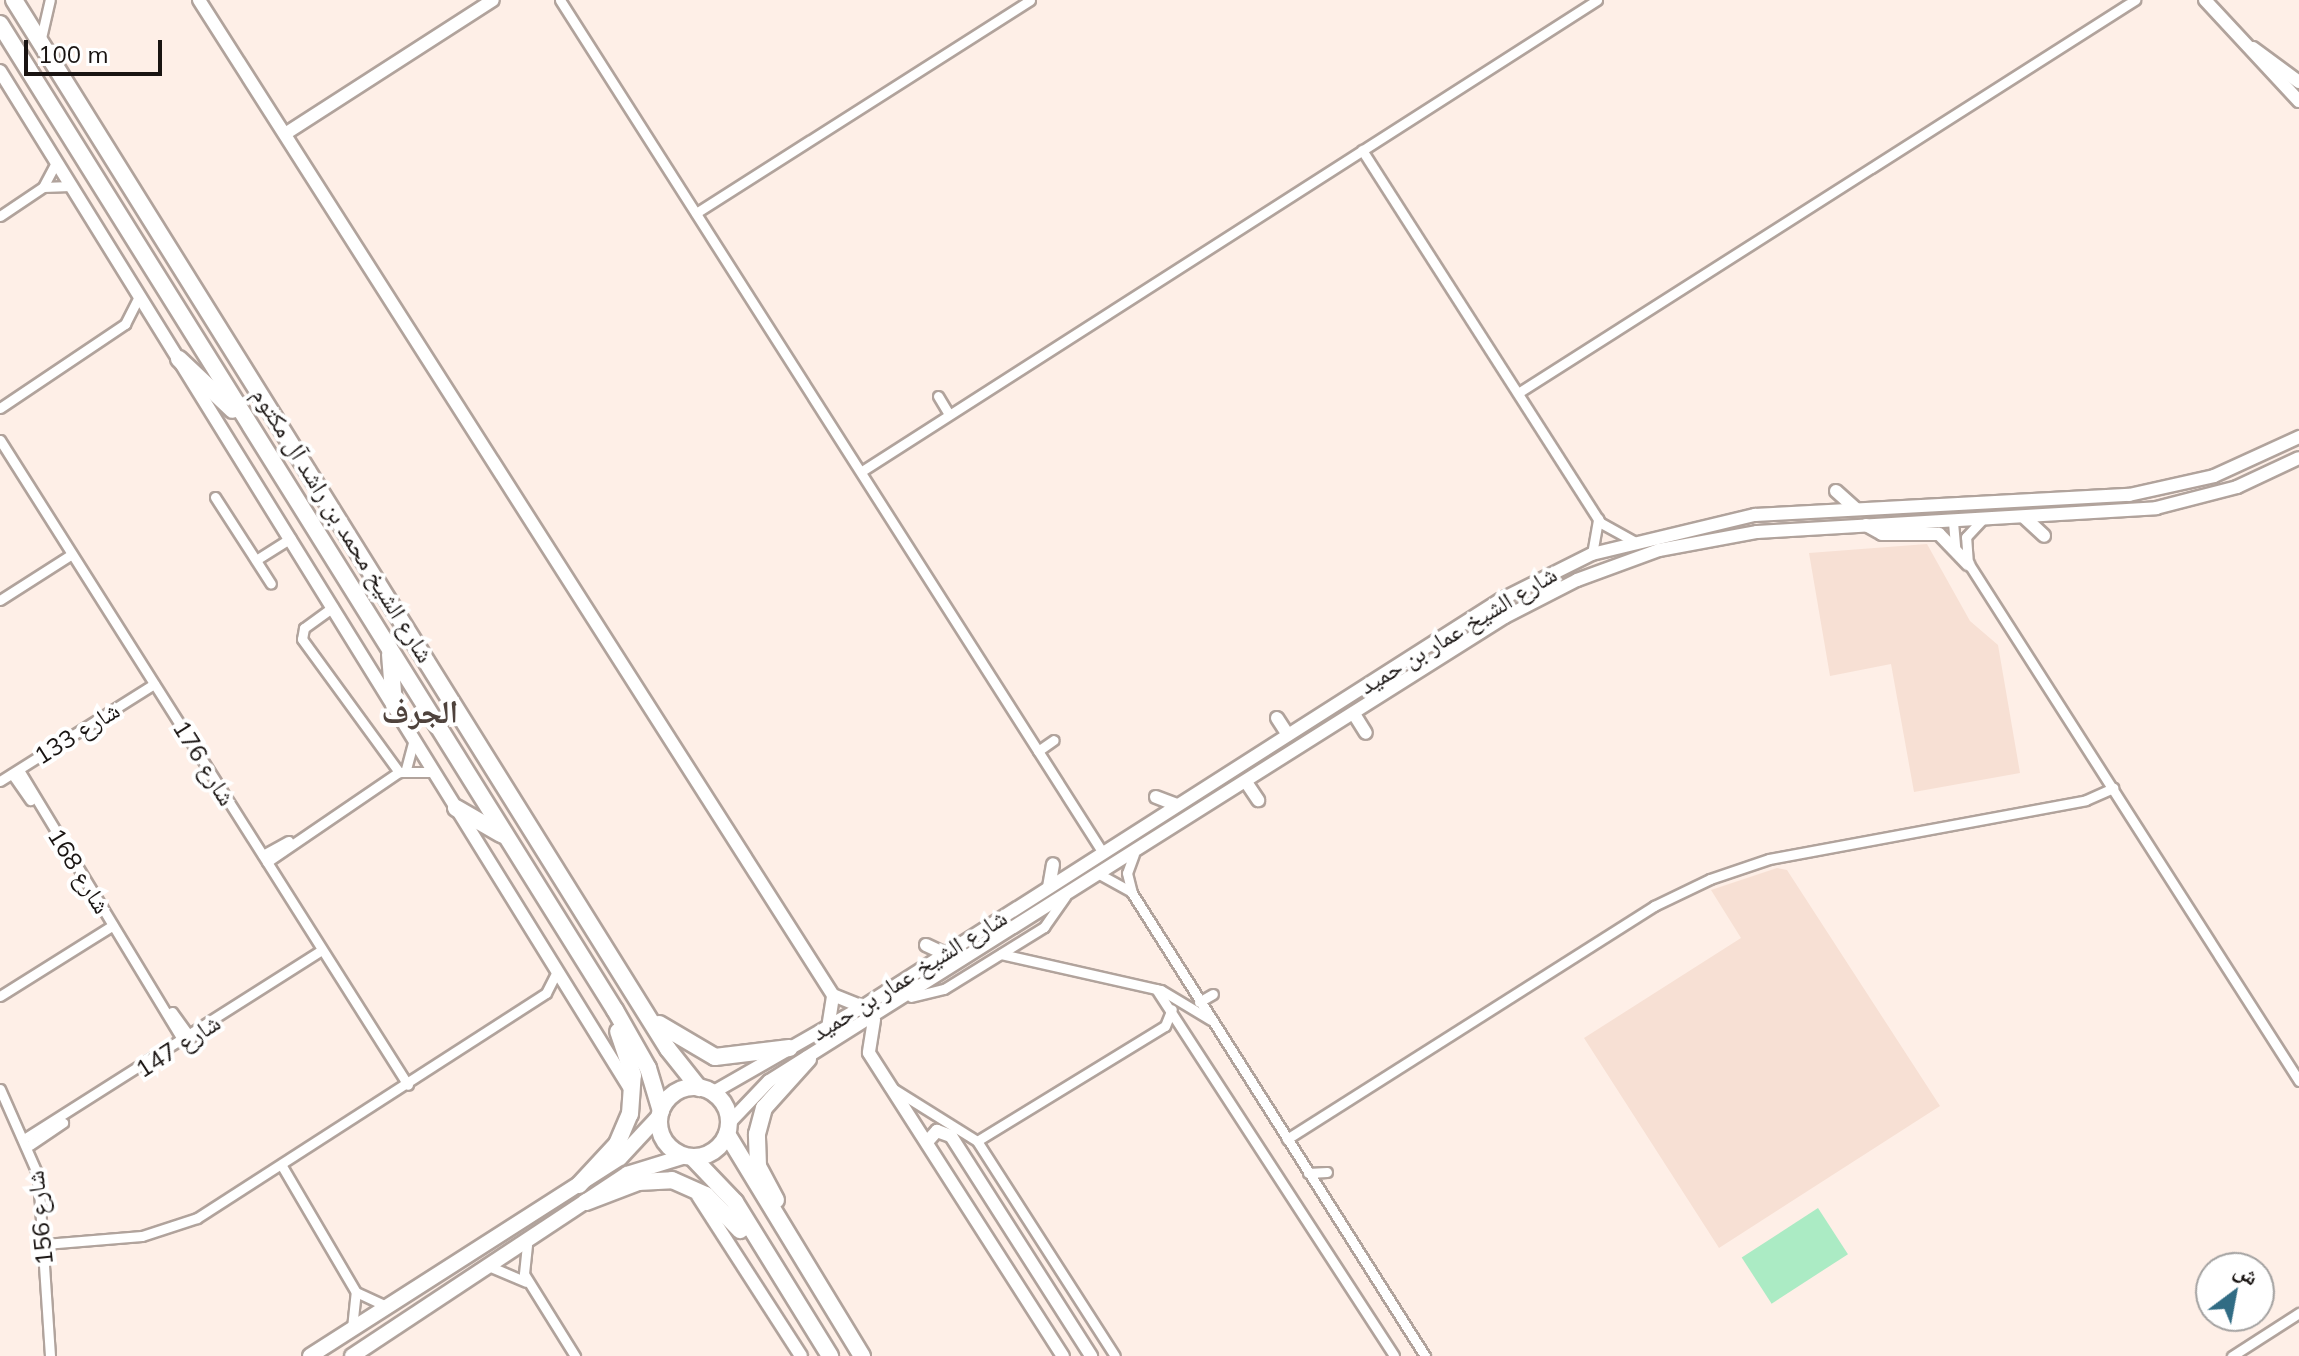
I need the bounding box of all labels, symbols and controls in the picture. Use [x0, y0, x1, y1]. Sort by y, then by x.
scale bar [28, 24, 166, 74]
text: 100 m [38, 39, 109, 69]
street label: شارع الشيخ محمد بن راشد آل مكتوم [246, 382, 440, 668]
street label: شارع الشيخ عمار بن حميد [1354, 560, 1562, 700]
district label: الجرف [382, 692, 458, 730]
street label: شارع 133 [29, 696, 125, 770]
street label: شارع 176 [167, 715, 241, 811]
street label: شارع 168 [42, 823, 116, 919]
street label: شارع الشيخ عمار بن حميد [806, 903, 1012, 1047]
street label: شارع 147 [130, 1008, 226, 1084]
street label: شارع 156 [21, 1169, 59, 1267]
north arrow [2195, 1252, 2275, 1332]
text: ش [2229, 1255, 2264, 1291]

